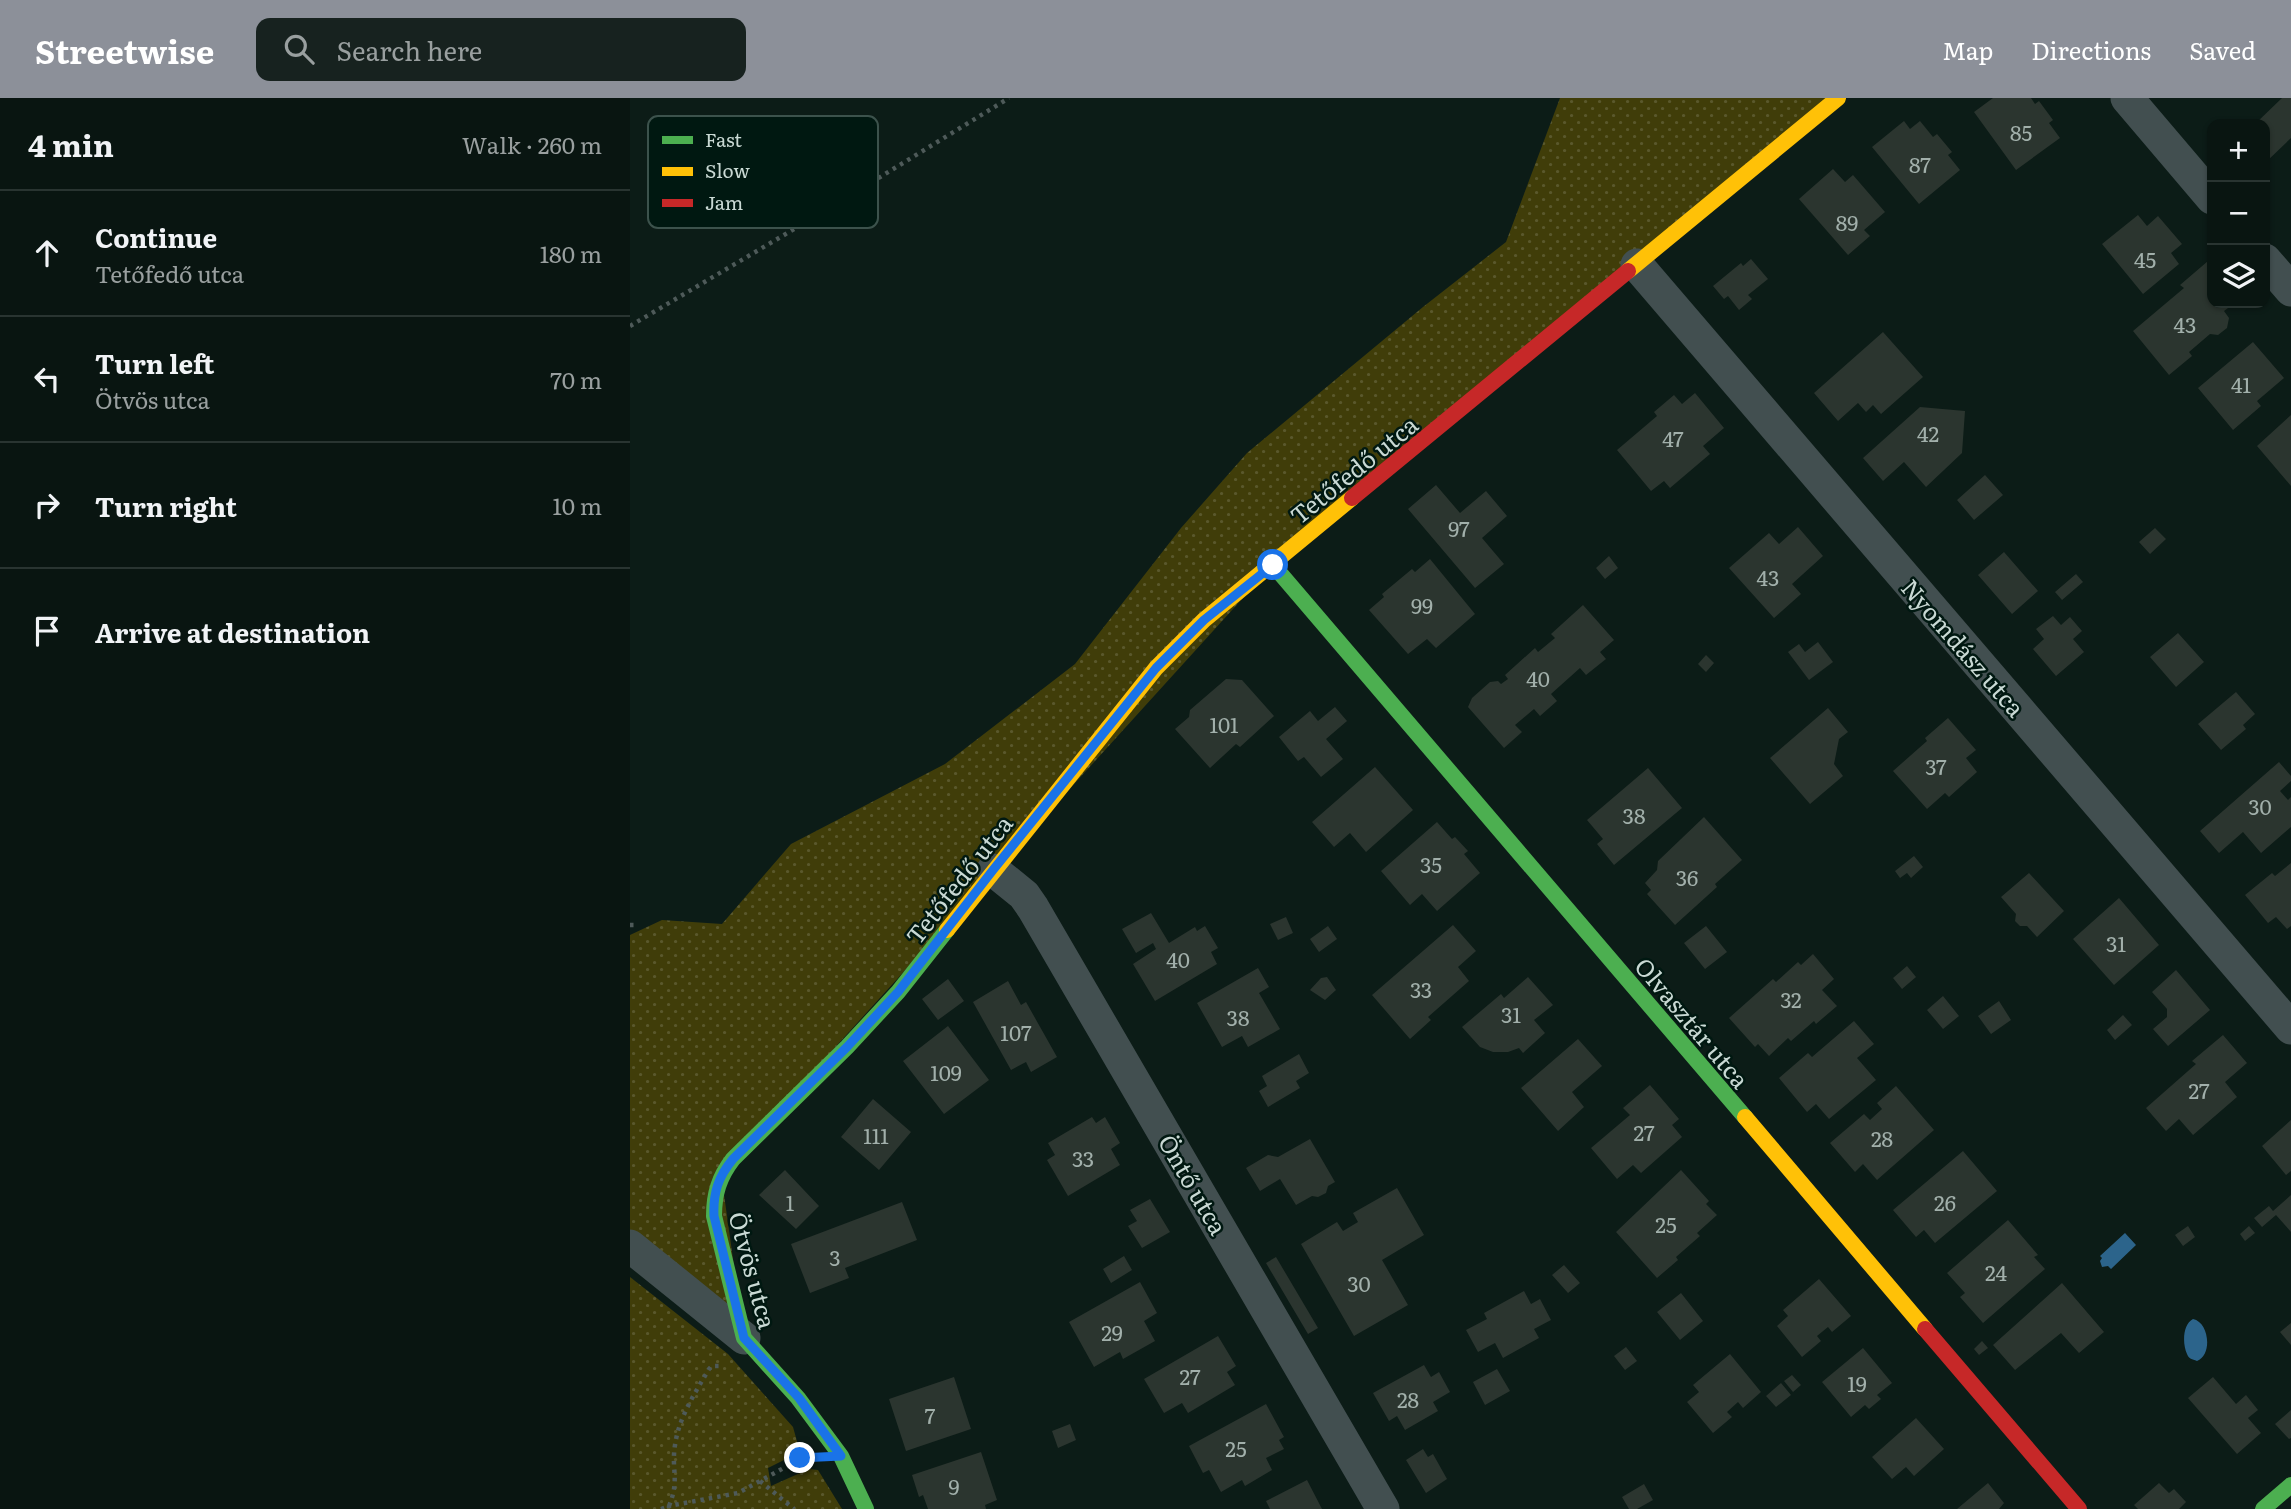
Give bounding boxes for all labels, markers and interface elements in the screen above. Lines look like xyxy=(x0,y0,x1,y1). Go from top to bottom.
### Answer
search box xyxy=(256,18,746,81)
text: Streetwise xyxy=(35,25,214,74)
icon: search xyxy=(280,30,318,68)
text: Search here xyxy=(336,30,482,69)
text: Map xyxy=(1942,32,1993,67)
text: Directions xyxy=(2031,32,2151,67)
text: Saved xyxy=(2189,32,2256,67)
legend xyxy=(648,116,878,228)
house number: 85 xyxy=(2010,116,2032,147)
map controls xyxy=(2207,119,2270,308)
button: + xyxy=(2207,119,2270,182)
text: 4 min xyxy=(28,122,114,166)
text: Fast xyxy=(705,125,742,153)
text: Walk · 260 m xyxy=(462,127,602,161)
house number: 87 xyxy=(1909,148,1931,179)
text: Slow xyxy=(705,156,750,184)
button: − xyxy=(2207,182,2270,245)
text: Jam xyxy=(705,188,743,216)
house number: 89 xyxy=(1836,206,1858,237)
text: Continue xyxy=(95,217,217,256)
icon: ahead xyxy=(28,234,66,272)
text: 180 m xyxy=(540,236,602,270)
house number: 45 xyxy=(2134,243,2156,274)
button: layers xyxy=(2207,245,2270,308)
text: Tetőfedő utca xyxy=(95,256,244,290)
house number: 43 xyxy=(2174,308,2196,339)
text: Turn left xyxy=(95,343,214,382)
icon: left xyxy=(28,360,66,398)
text: 70 m xyxy=(550,362,602,396)
house number: 41 xyxy=(2231,368,2252,399)
text: Ötvös utca xyxy=(95,382,210,416)
street label: Tetőfedő utca xyxy=(1282,406,1425,532)
house number: 42 xyxy=(1917,417,1939,448)
house number: 47 xyxy=(1662,422,1684,453)
icon: right xyxy=(28,486,66,524)
text: Turn right xyxy=(95,486,237,525)
text: 10 m xyxy=(552,488,602,522)
house number: 97 xyxy=(1448,512,1470,543)
route start xyxy=(1257,549,1288,580)
house number: 43 xyxy=(1757,561,1779,592)
street label: Nyomdász utca xyxy=(1894,570,2034,724)
house number: 99 xyxy=(1411,589,1433,620)
icon: arrive xyxy=(28,612,66,650)
text: Arrive at destination xyxy=(95,612,370,651)
house number: 40 xyxy=(1526,662,1550,693)
house number: 101 xyxy=(1209,708,1239,739)
house number: 37 xyxy=(1925,750,1947,781)
house number: 30 xyxy=(2248,790,2272,821)
house number: 38 xyxy=(1623,799,1645,830)
street label: Tetőfedő utca xyxy=(896,807,1020,951)
house number: 35 xyxy=(1420,848,1442,879)
house number: 36 xyxy=(1676,861,1698,892)
house number: 31 xyxy=(2106,927,2126,958)
house number: 40 xyxy=(1166,943,1190,974)
street label: Olvasztár utca xyxy=(1628,949,1758,1095)
house number: 33 xyxy=(1410,973,1432,1004)
house number: 32 xyxy=(1780,983,1802,1014)
house number: 31 xyxy=(1501,998,1521,1029)
house number: 38 xyxy=(1227,1001,1249,1032)
house number: 107 xyxy=(1000,1016,1032,1047)
house number: 109 xyxy=(930,1056,962,1087)
house number: 27 xyxy=(2188,1074,2210,1105)
house number: 27 xyxy=(1633,1116,1655,1147)
house number: 111 xyxy=(863,1119,889,1150)
house number: 28 xyxy=(1871,1122,1893,1153)
street label: Öntő utca xyxy=(1151,1127,1237,1241)
house number: 33 xyxy=(1072,1142,1094,1173)
house number: 1 xyxy=(786,1186,795,1217)
house number: 26 xyxy=(1934,1186,1956,1217)
street label: Ötvös utca xyxy=(722,1208,786,1332)
house number: 25 xyxy=(1655,1208,1677,1239)
house number: 3 xyxy=(829,1241,841,1272)
house number: 24 xyxy=(1985,1256,2008,1287)
house number: 30 xyxy=(1347,1267,1371,1298)
house number: 29 xyxy=(1101,1316,1123,1347)
house number: 27 xyxy=(1179,1360,1201,1391)
house number: 19 xyxy=(1847,1367,1867,1398)
house number: 28 xyxy=(1397,1383,1419,1414)
house number: 7 xyxy=(925,1399,936,1430)
house number: 25 xyxy=(1225,1432,1247,1463)
route end xyxy=(784,1442,815,1473)
house number: 9 xyxy=(949,1470,960,1501)

